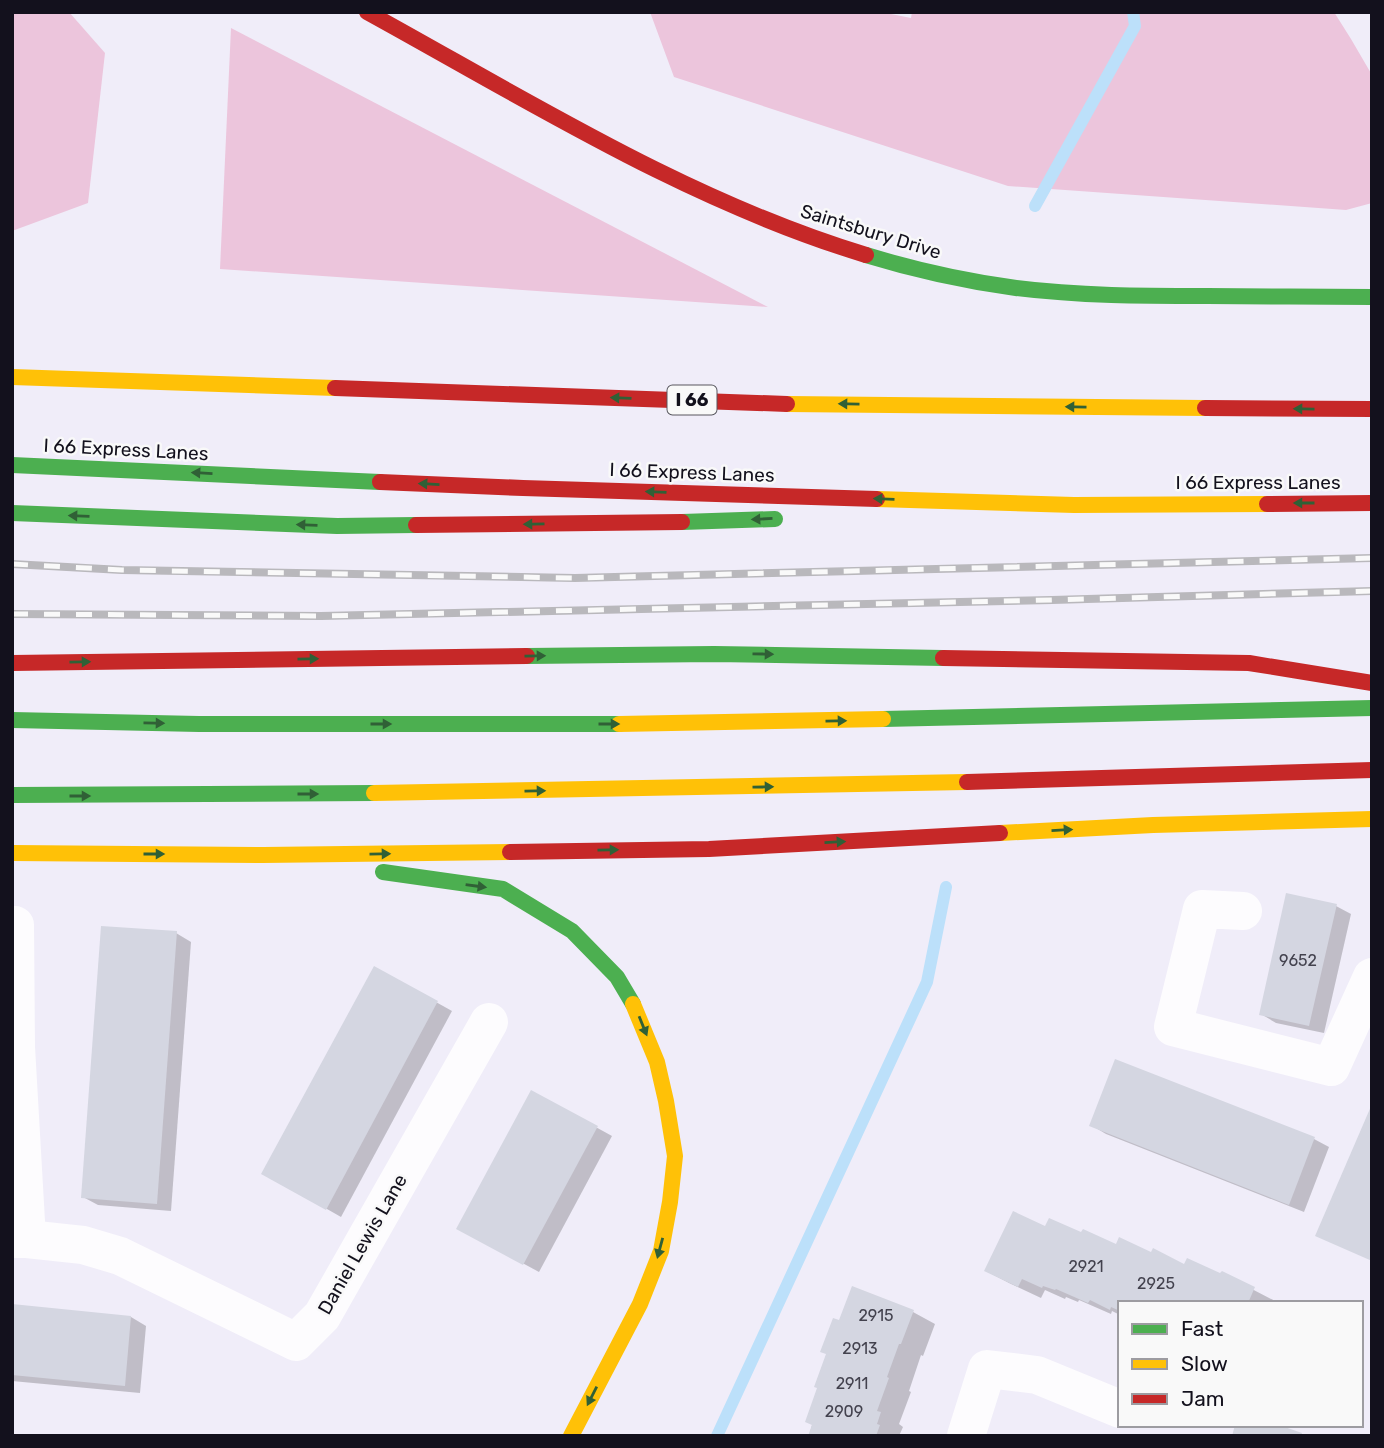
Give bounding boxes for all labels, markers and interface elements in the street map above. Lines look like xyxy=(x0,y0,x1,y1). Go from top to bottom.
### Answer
street label: Saintsbury Drive xyxy=(798,199,944,264)
road number: I 66 xyxy=(668,386,716,414)
one-way arrow xyxy=(610,392,632,403)
one-way arrow xyxy=(837,398,859,410)
one-way arrow xyxy=(1065,401,1087,412)
one-way arrow xyxy=(1292,403,1314,415)
street label: I 66 Express Lanes xyxy=(43,434,209,465)
street label: I 66 Express Lanes xyxy=(609,458,775,487)
one-way arrow xyxy=(191,468,213,479)
street label: I 66 Express Lanes xyxy=(1175,471,1341,494)
one-way arrow xyxy=(418,478,440,489)
one-way arrow xyxy=(645,486,667,498)
one-way arrow xyxy=(873,493,895,505)
one-way arrow xyxy=(1292,497,1314,509)
one-way arrow xyxy=(68,510,90,521)
one-way arrow xyxy=(750,514,772,525)
one-way arrow xyxy=(523,518,545,530)
one-way arrow xyxy=(295,519,317,530)
one-way arrow xyxy=(752,649,774,660)
one-way arrow xyxy=(525,650,547,662)
one-way arrow xyxy=(297,653,319,665)
one-way arrow xyxy=(70,656,92,668)
one-way arrow xyxy=(826,715,848,727)
one-way arrow xyxy=(143,717,165,729)
one-way arrow xyxy=(371,718,393,730)
one-way arrow xyxy=(598,718,620,730)
one-way arrow xyxy=(752,781,774,793)
one-way arrow xyxy=(525,785,547,797)
one-way arrow xyxy=(297,788,319,800)
one-way arrow xyxy=(70,790,92,802)
one-way arrow xyxy=(1052,825,1074,836)
one-way arrow xyxy=(824,837,846,848)
one-way arrow xyxy=(597,845,619,856)
one-way arrow xyxy=(143,848,165,860)
one-way arrow xyxy=(370,848,392,859)
one-way arrow xyxy=(465,880,487,891)
house number: 9652 xyxy=(1279,951,1317,970)
one-way arrow xyxy=(637,1016,648,1037)
street label: Daniel Lewis Lane xyxy=(313,1170,412,1318)
one-way arrow xyxy=(655,1238,665,1259)
house number: 2921 xyxy=(1068,1257,1104,1276)
house number: 2925 xyxy=(1137,1274,1175,1293)
legend xyxy=(1118,1301,1363,1427)
house number: 2915 xyxy=(858,1306,894,1325)
text: Fast xyxy=(1181,1316,1223,1341)
house number: 2913 xyxy=(842,1339,878,1358)
text: Slow xyxy=(1181,1351,1228,1376)
house number: 2911 xyxy=(836,1374,868,1393)
one-way arrow xyxy=(586,1386,597,1406)
text: Jam xyxy=(1181,1386,1225,1411)
house number: 2909 xyxy=(825,1402,863,1421)

